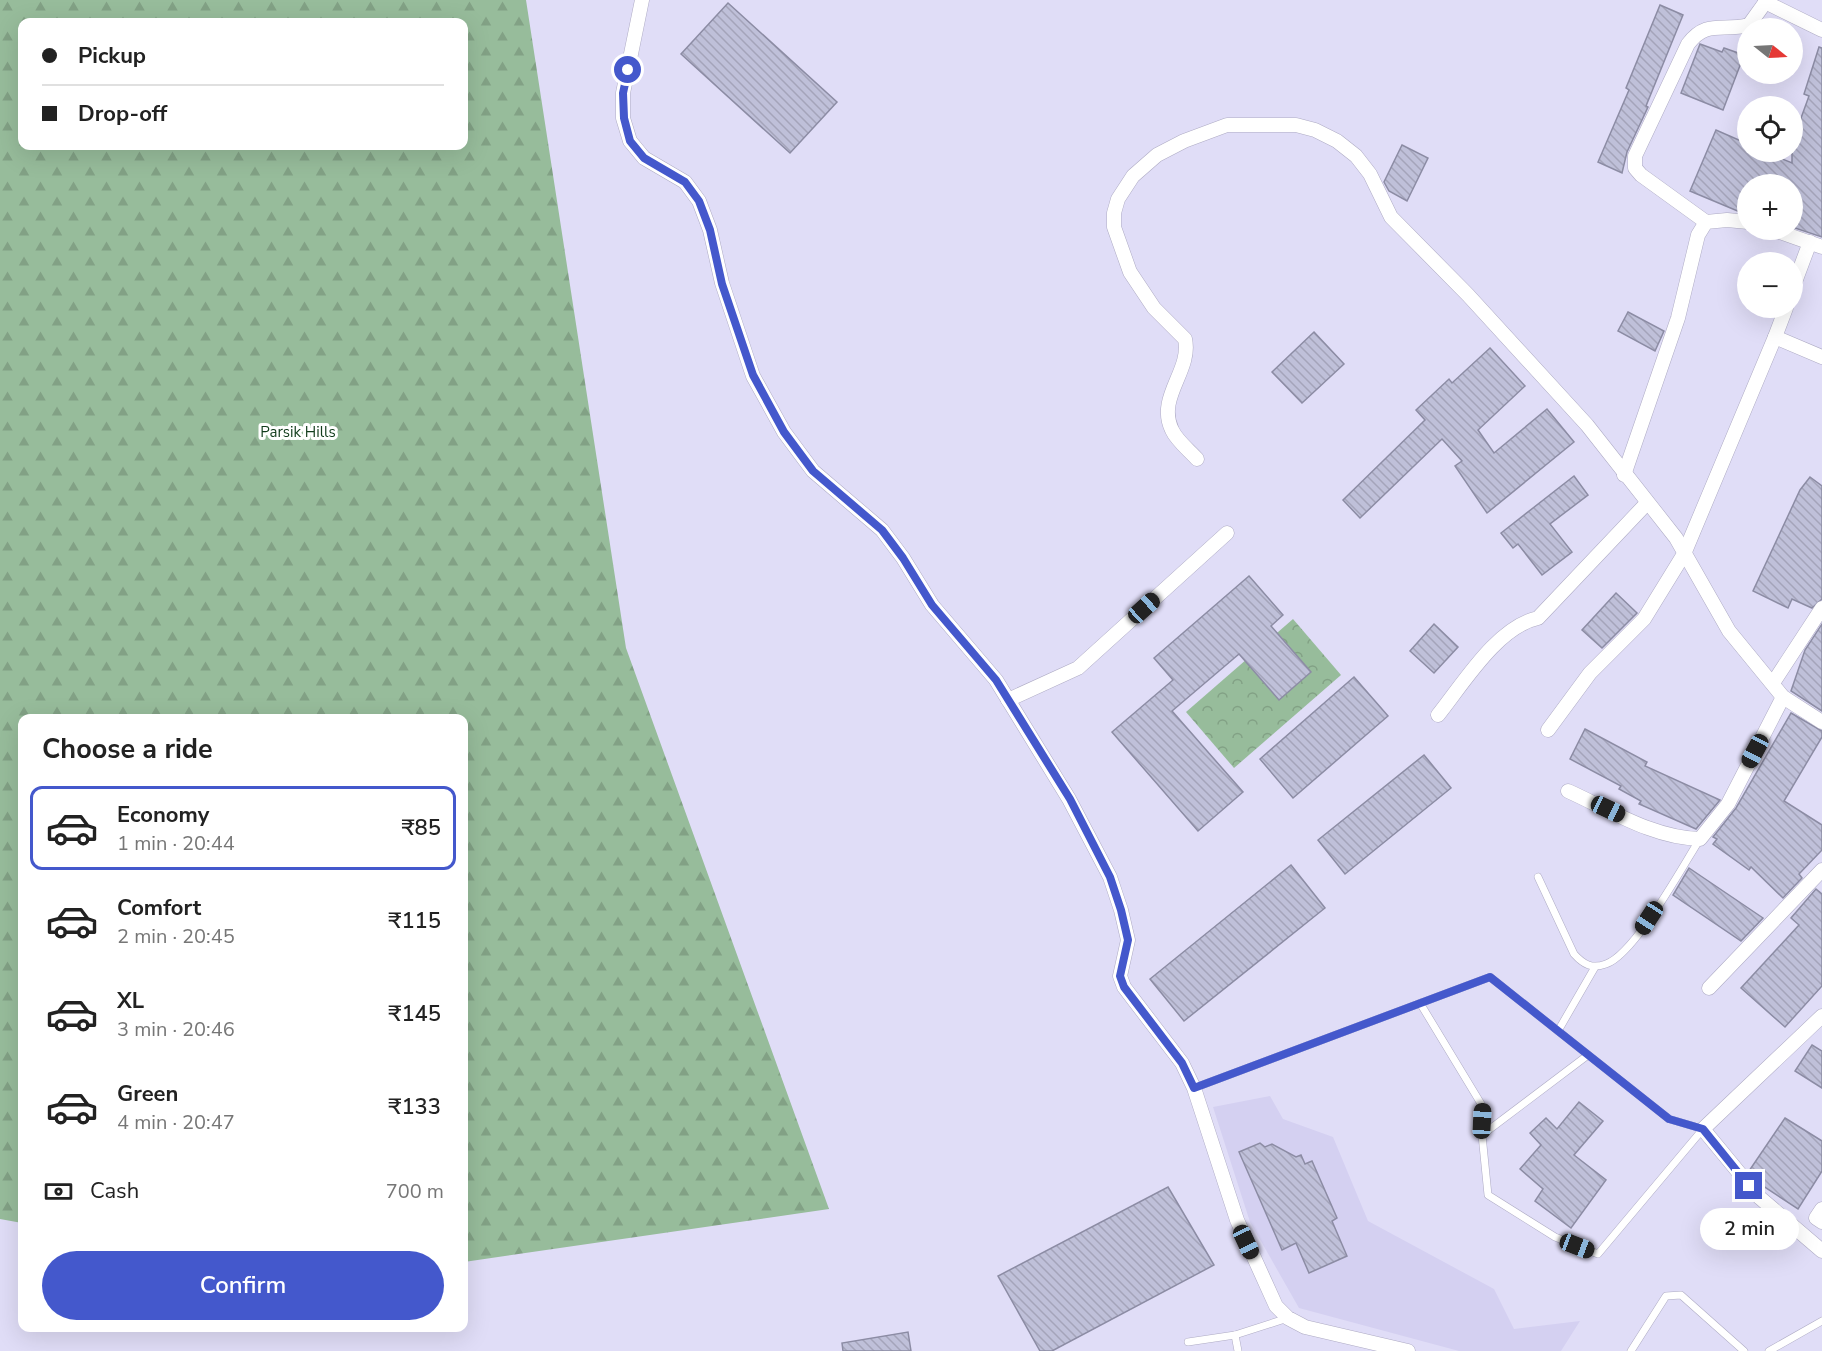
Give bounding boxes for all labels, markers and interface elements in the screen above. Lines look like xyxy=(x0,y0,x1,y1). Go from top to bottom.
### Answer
north arrow xyxy=(1737,18,1803,84)
map controls xyxy=(1737,18,1803,318)
text: Pickup xyxy=(78,41,146,71)
route start xyxy=(614,56,641,83)
button: locate xyxy=(1737,96,1803,162)
text: Drop-off xyxy=(78,99,167,129)
button: + xyxy=(1737,174,1803,240)
button: − xyxy=(1737,252,1803,318)
park label: Parsik Hills xyxy=(260,422,336,442)
car xyxy=(1125,589,1163,627)
text: Choose a ride xyxy=(42,731,213,768)
car xyxy=(1739,731,1771,771)
car xyxy=(1588,793,1628,825)
text: Economy xyxy=(117,800,209,830)
icon: car xyxy=(45,801,99,855)
text: ₹85 xyxy=(401,813,441,843)
text: 1 min · 20:44 xyxy=(117,830,235,857)
text: Comfort xyxy=(117,893,201,923)
icon: car xyxy=(45,894,99,948)
car xyxy=(1632,898,1666,938)
text: ₹115 xyxy=(388,906,441,936)
text: 2 min · 20:45 xyxy=(117,923,235,950)
text: XL xyxy=(117,986,144,1016)
icon: car xyxy=(45,987,99,1041)
text: ₹145 xyxy=(388,999,441,1029)
text: 3 min · 20:46 xyxy=(117,1016,235,1043)
text: Green xyxy=(117,1079,178,1109)
icon: car xyxy=(45,1080,99,1134)
text: ₹133 xyxy=(388,1092,441,1122)
car xyxy=(1472,1103,1492,1139)
text: 4 min · 20:47 xyxy=(117,1109,235,1136)
route end xyxy=(1735,1172,1762,1199)
icon: cash xyxy=(42,1175,75,1208)
text: Cash xyxy=(90,1176,139,1206)
text: 700 m xyxy=(386,1178,444,1205)
callout: 2 min xyxy=(1700,1207,1798,1249)
text: 2 min xyxy=(1724,1215,1775,1242)
car xyxy=(1230,1222,1262,1262)
car xyxy=(1557,1231,1597,1261)
button: Confirm xyxy=(42,1251,444,1320)

